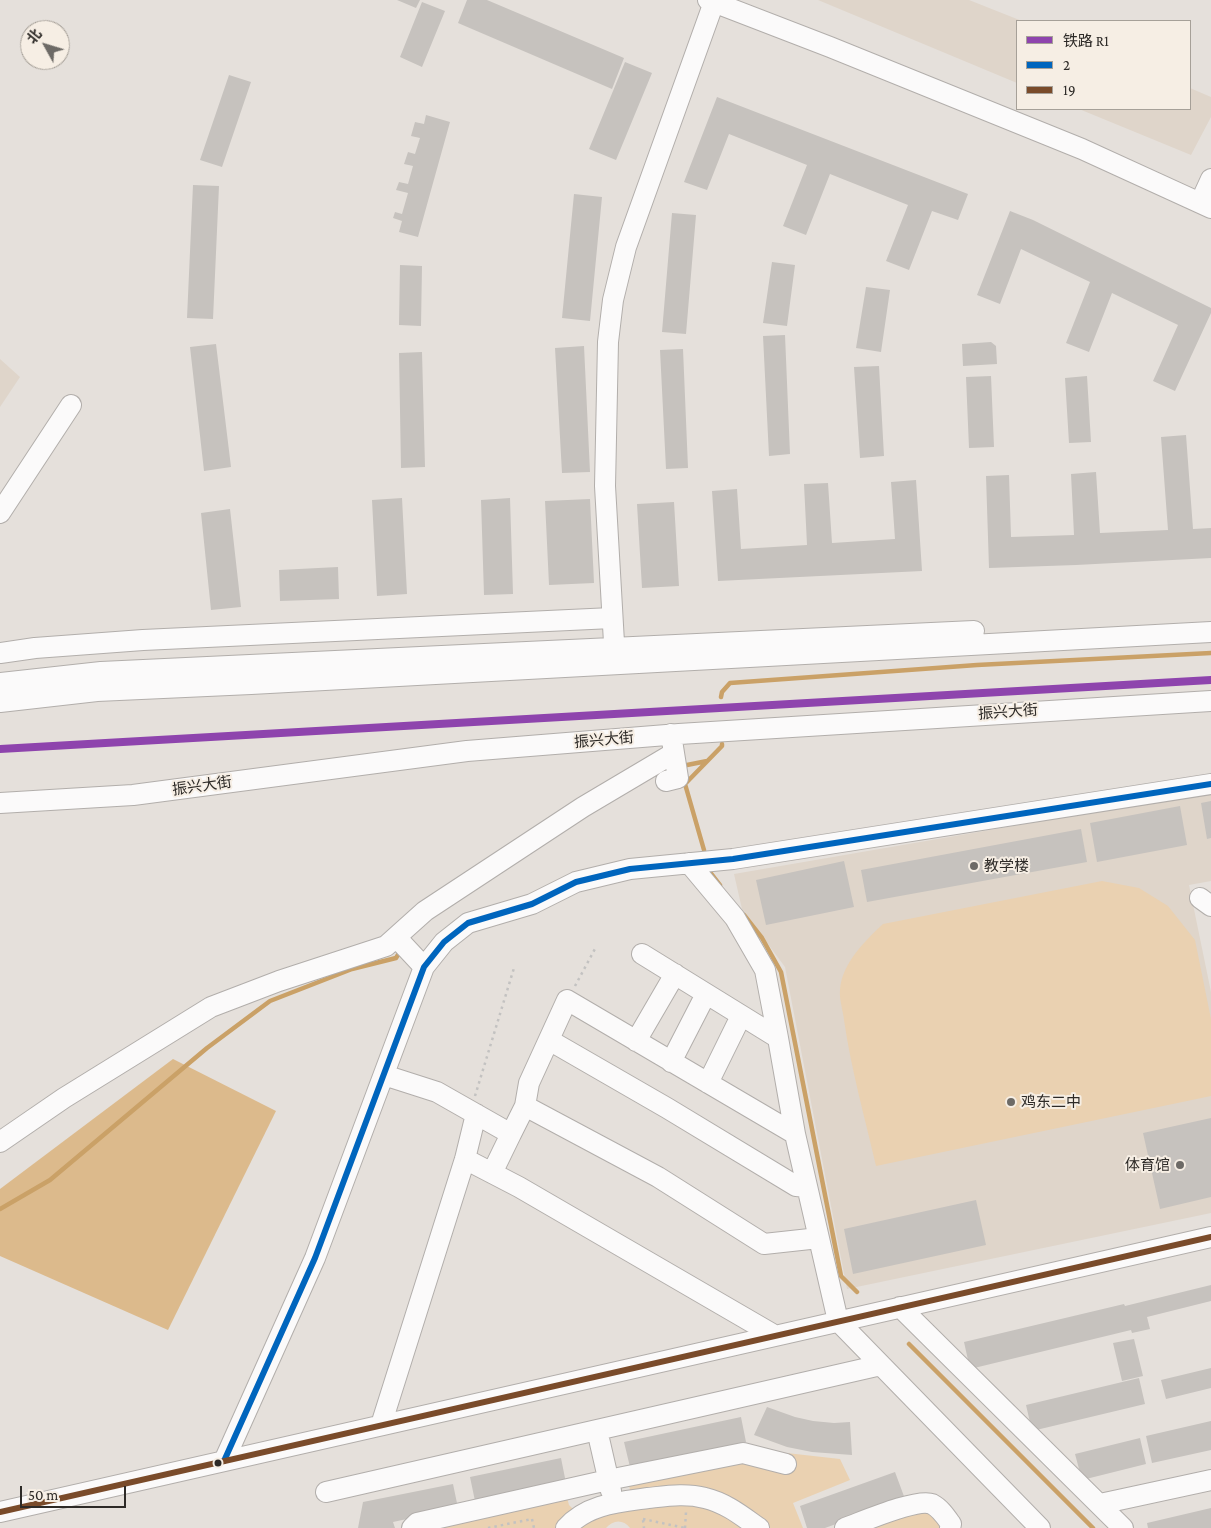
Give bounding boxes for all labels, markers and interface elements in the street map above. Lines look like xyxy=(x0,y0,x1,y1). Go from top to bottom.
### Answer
north arrow xyxy=(20,20,70,70)
legend xyxy=(1016,20,1191,110)
text: 北 xyxy=(23,26,45,47)
text: 铁路 R1 xyxy=(1063,33,1109,49)
text: 2 xyxy=(1063,57,1070,73)
text: 19 xyxy=(1063,82,1076,98)
street label: 振兴大街 xyxy=(977,701,1039,723)
street label: 振兴大街 xyxy=(573,728,635,752)
street label: 振兴大街 xyxy=(171,773,233,799)
place label: 教学楼 xyxy=(984,857,1029,875)
marker: 教学楼 xyxy=(968,860,980,872)
place label: 鸡东二中 xyxy=(1021,1093,1081,1111)
marker: 鸡东二中 xyxy=(1005,1096,1017,1108)
place label: 体育馆 xyxy=(1125,1156,1170,1174)
marker: 体育馆 xyxy=(1174,1159,1186,1171)
unlabelled marker xyxy=(213,1458,223,1468)
scale bar xyxy=(22,1476,129,1508)
text: 50 m xyxy=(28,1487,58,1503)

